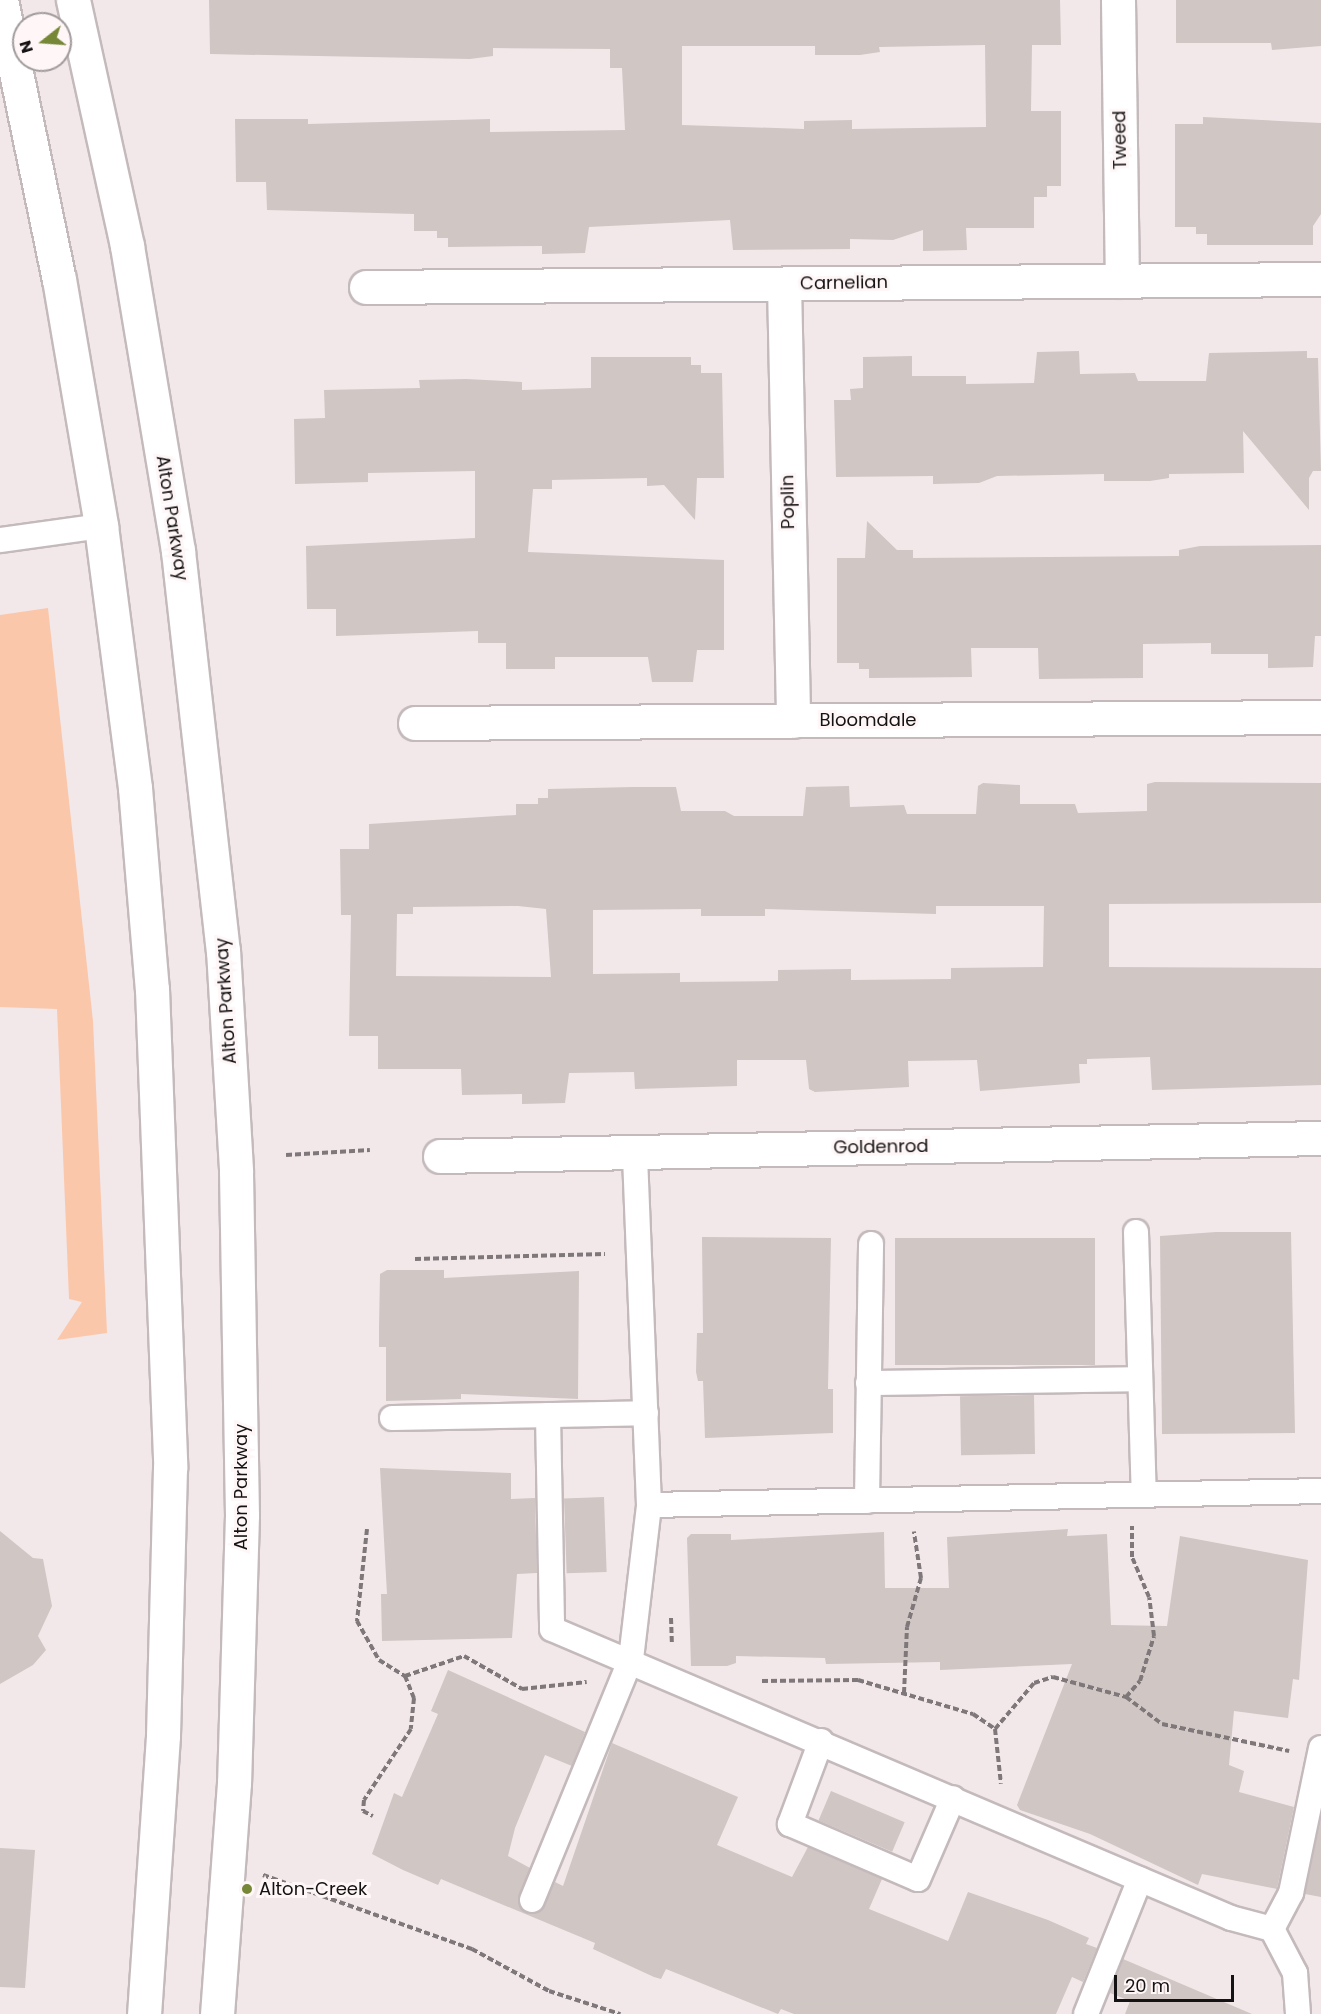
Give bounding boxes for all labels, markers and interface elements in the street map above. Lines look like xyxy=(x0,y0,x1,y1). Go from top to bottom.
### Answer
north arrow xyxy=(12,12,72,72)
text: N xyxy=(13,38,39,56)
street label: Tweed xyxy=(1109,110,1131,170)
street label: Carnelian xyxy=(800,271,888,295)
street label: Alton Parkway xyxy=(151,454,193,582)
street label: Poplin xyxy=(777,475,799,529)
street label: Bloomdale xyxy=(820,709,916,731)
street label: Alton Parkway xyxy=(211,937,241,1065)
street label: Goldenrod xyxy=(833,1135,929,1159)
street label: Alton Parkway xyxy=(230,1424,252,1550)
place label: Alton-Creek xyxy=(259,1878,367,1900)
marker: Alton-Creek xyxy=(240,1882,254,1896)
scale bar xyxy=(1117,1963,1237,2001)
text: 20 m xyxy=(1125,1973,1170,1998)

